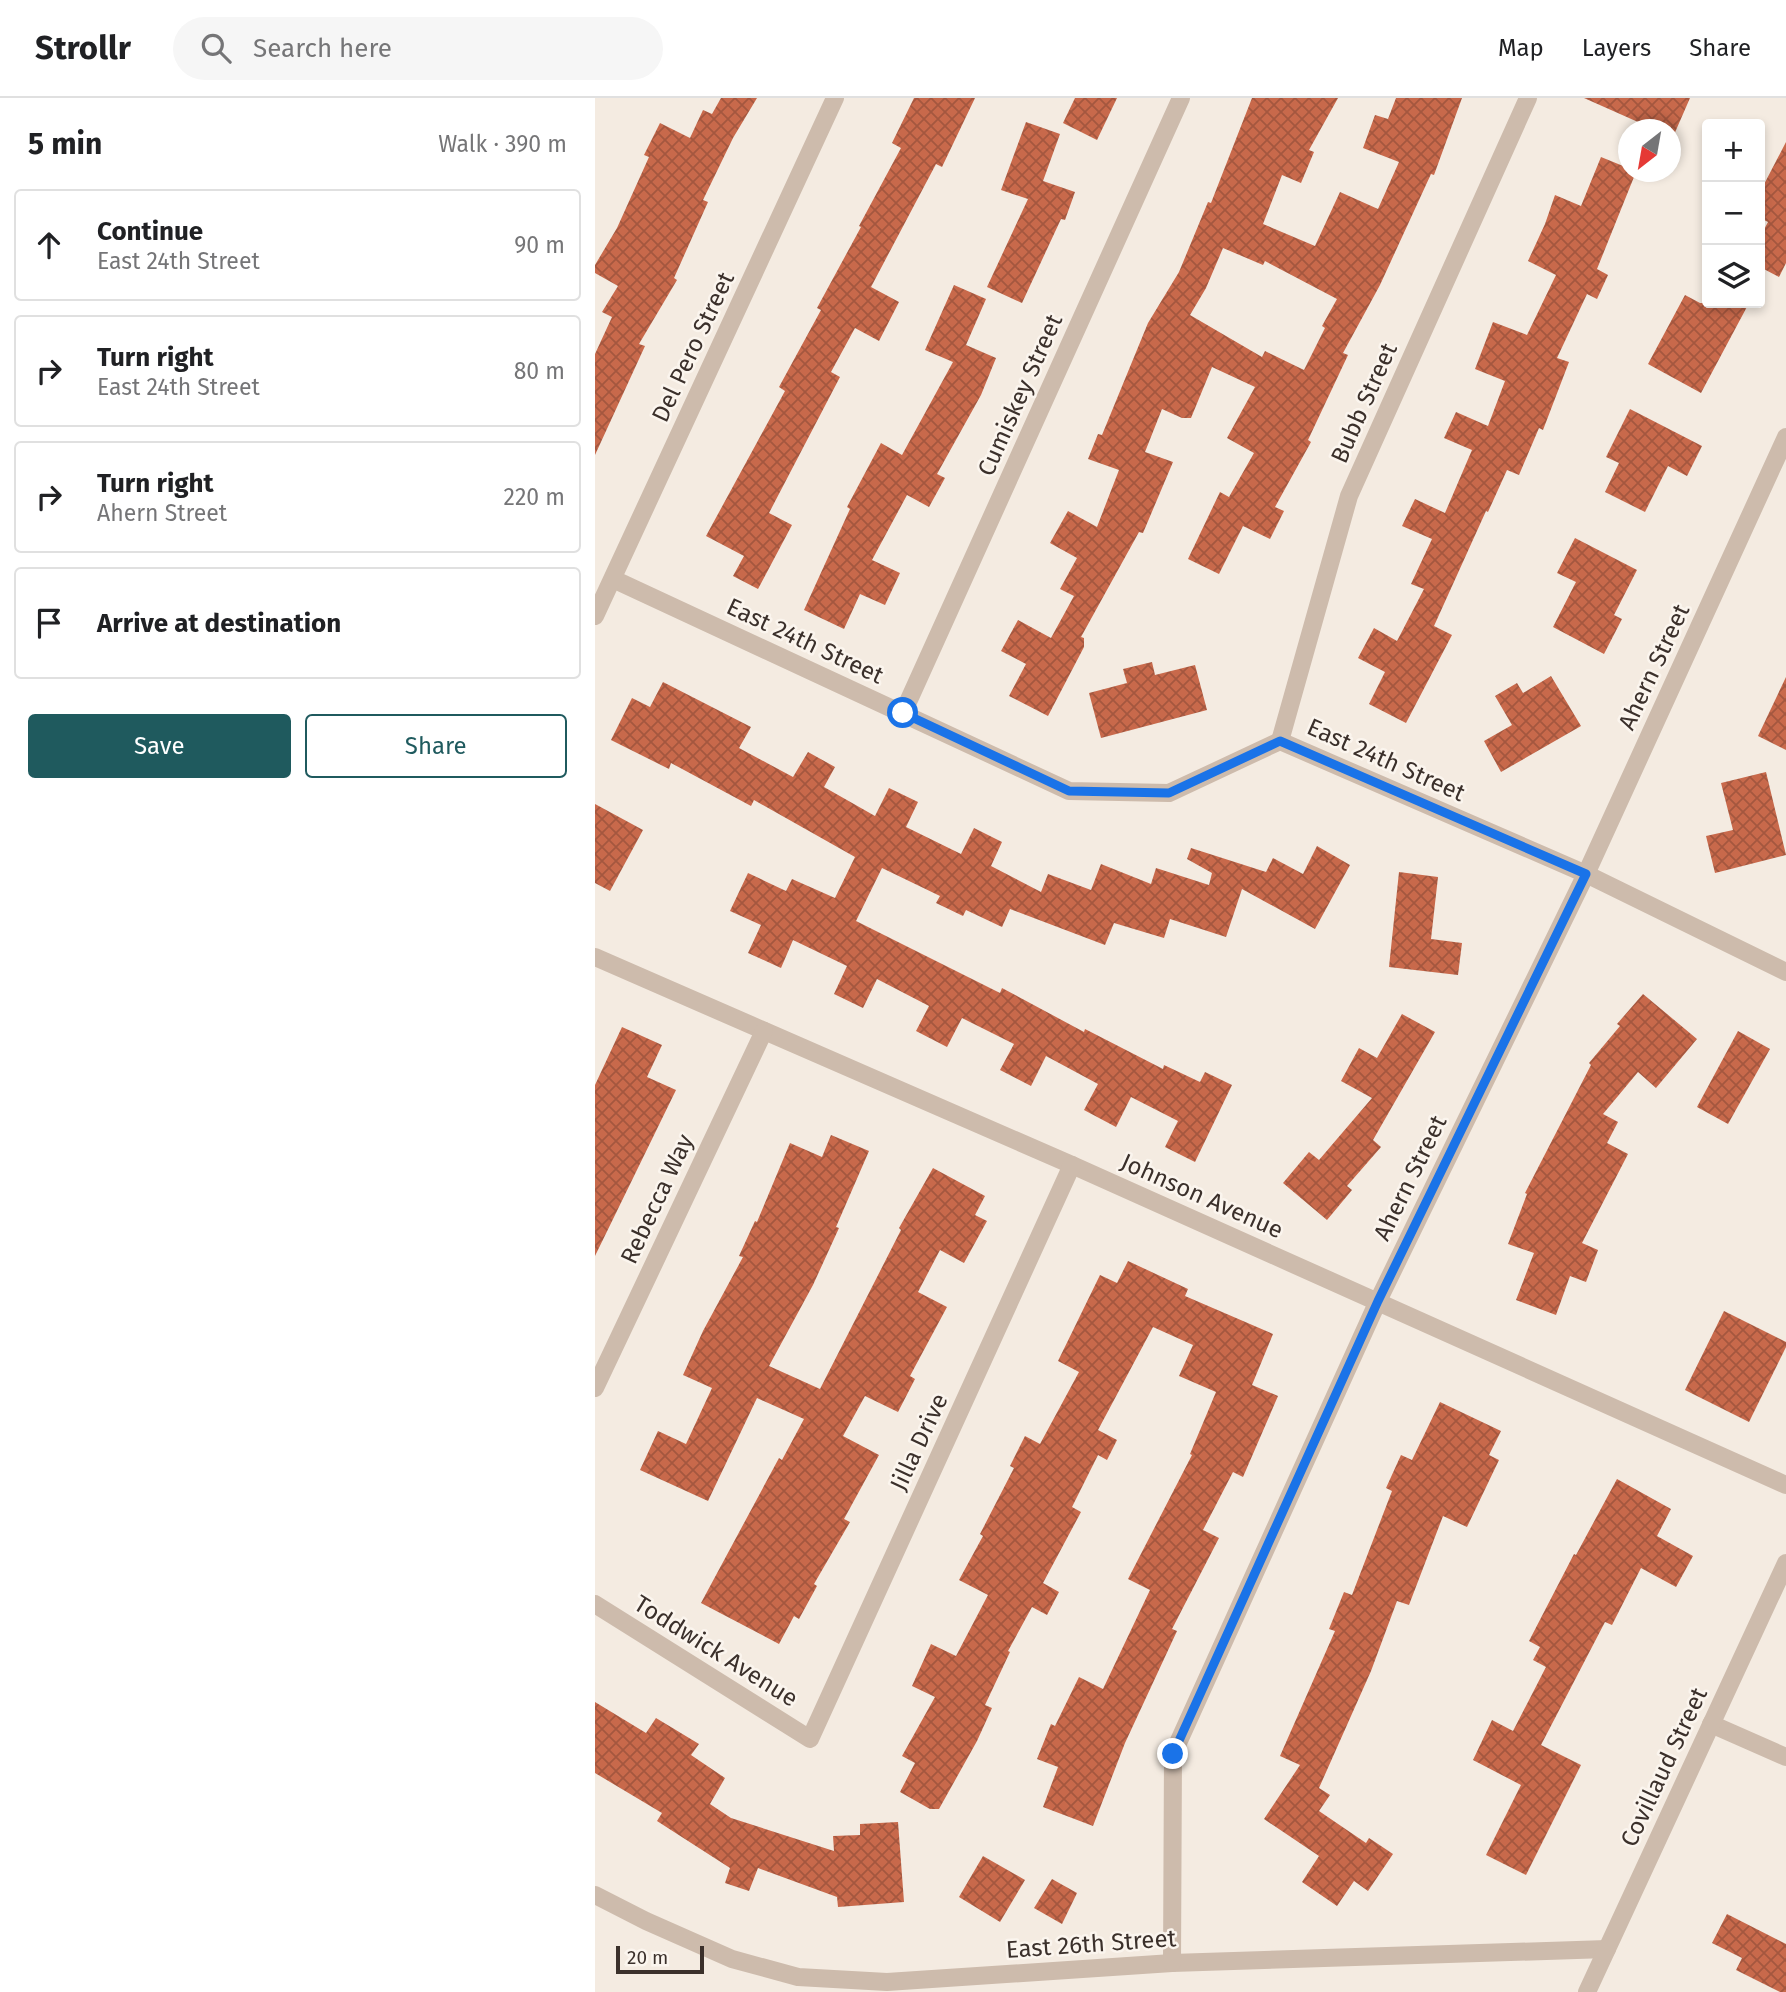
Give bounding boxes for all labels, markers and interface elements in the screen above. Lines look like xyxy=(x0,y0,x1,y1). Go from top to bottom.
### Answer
search box xyxy=(173,17,663,80)
text: Strollr xyxy=(35,28,131,68)
icon: search xyxy=(197,29,235,67)
text: Search here xyxy=(253,33,392,64)
text: Map xyxy=(1498,34,1544,62)
text: Layers xyxy=(1582,34,1651,62)
text: Share xyxy=(1689,34,1751,62)
north arrow xyxy=(1618,119,1681,182)
map controls xyxy=(1702,119,1765,308)
button: + xyxy=(1702,119,1765,182)
text: 5 min xyxy=(28,126,102,162)
text: Walk · 390 m xyxy=(438,130,567,158)
button: − xyxy=(1702,182,1765,245)
text: Continue xyxy=(97,216,203,247)
icon: ahead xyxy=(30,226,68,264)
text: 90 m xyxy=(514,231,565,259)
button: layers xyxy=(1702,245,1765,308)
text: East 24th Street xyxy=(97,247,260,275)
street label: Del Pero Street xyxy=(646,267,740,426)
street label: Cumiskey Street xyxy=(972,310,1068,480)
street label: Bubb Street xyxy=(1325,338,1403,467)
text: Turn right xyxy=(97,342,214,373)
icon: right xyxy=(30,352,68,390)
text: 80 m xyxy=(514,357,565,385)
text: East 24th Street xyxy=(97,373,260,401)
text: Turn right xyxy=(97,468,214,499)
icon: right xyxy=(30,478,68,516)
text: 220 m xyxy=(504,483,565,511)
text: Ahern Street xyxy=(97,499,227,527)
street label: East 24th Street xyxy=(722,592,888,690)
street label: Ahern Street xyxy=(1613,599,1696,734)
icon: arrive xyxy=(30,604,68,642)
text: Arrive at destination xyxy=(97,608,341,639)
route start xyxy=(887,697,918,728)
street label: East 24th Street xyxy=(1303,713,1470,807)
button: Save xyxy=(28,714,291,778)
button: Share xyxy=(305,714,567,778)
street label: Ahern Street xyxy=(1368,1111,1452,1245)
street label: Rebecca Way xyxy=(615,1130,699,1268)
street label: Johnson Avenue xyxy=(1116,1148,1288,1244)
street label: Jilla Drive xyxy=(884,1389,954,1495)
street label: Toddwick Avenue xyxy=(629,1589,803,1713)
street label: Covillaud Street xyxy=(1615,1683,1713,1851)
route end xyxy=(1157,1738,1188,1769)
street label: East 26th Street xyxy=(1005,1924,1177,1964)
scale bar xyxy=(616,1943,703,1975)
text: 20 m xyxy=(627,1946,668,1969)

